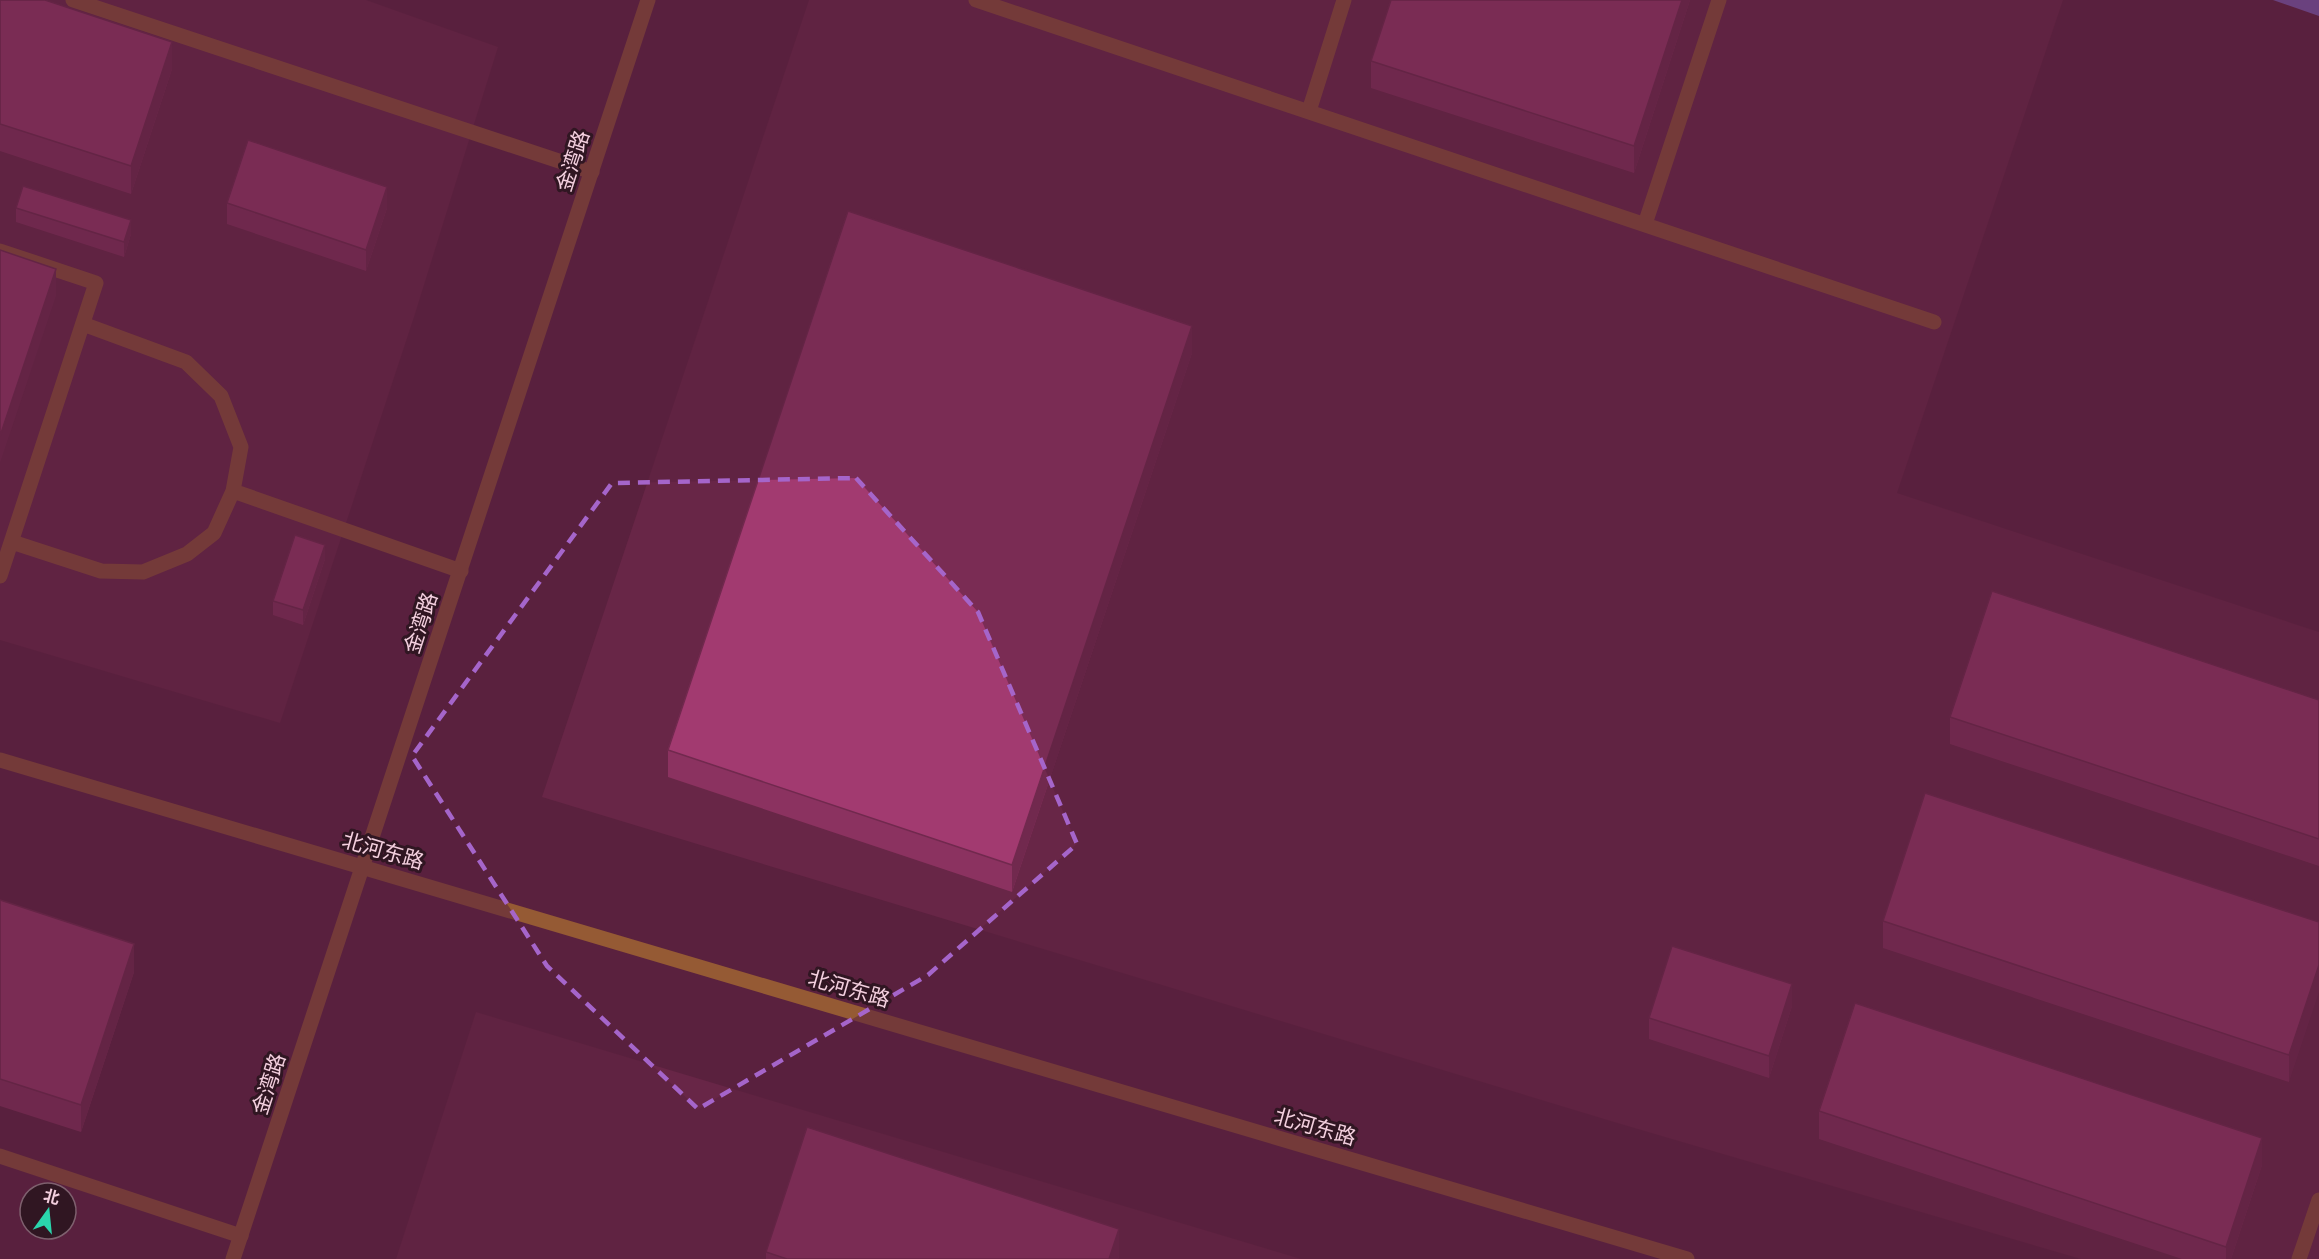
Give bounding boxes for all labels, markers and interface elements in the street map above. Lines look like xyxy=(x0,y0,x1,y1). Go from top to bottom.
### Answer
street label: 金湾路 xyxy=(550,127,593,194)
street label: 金湾路 xyxy=(398,589,441,656)
street label: 北河东路 xyxy=(340,826,427,873)
street label: 北河东路 xyxy=(806,964,893,1011)
street label: 金湾路 xyxy=(246,1050,289,1117)
street label: 北河东路 xyxy=(1272,1102,1359,1149)
north arrow xyxy=(18,1181,78,1241)
text: 北 xyxy=(42,1185,62,1207)

